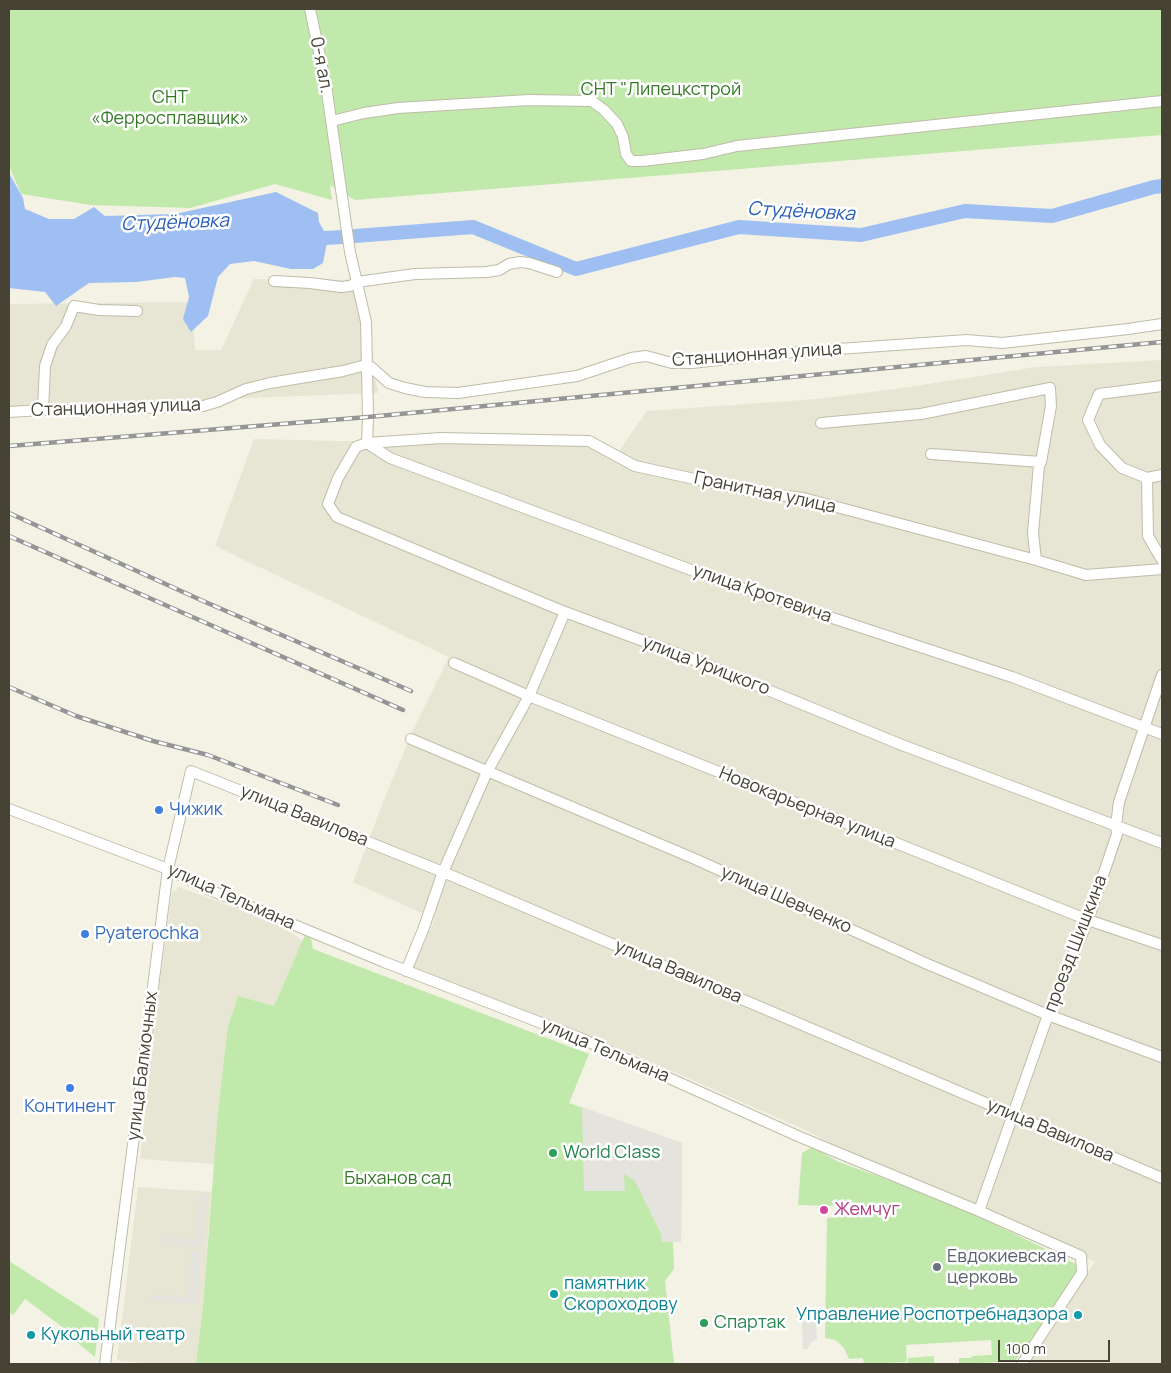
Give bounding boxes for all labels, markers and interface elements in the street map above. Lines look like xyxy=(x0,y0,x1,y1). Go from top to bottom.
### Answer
street label: 0-я ал. xyxy=(305,35,337,95)
park label: СНТ "Липецкстрой xyxy=(581,79,741,101)
park label: СНТ «Ферросплавщик» xyxy=(91,87,249,130)
water label: Студёновка xyxy=(747,198,855,226)
water label: Студёновка xyxy=(121,210,229,236)
street label: Станционная улица xyxy=(671,338,843,372)
street label: Станционная улица xyxy=(31,394,201,422)
street label: Гранитная улица xyxy=(692,467,838,519)
street label: улица Кротевича xyxy=(690,560,834,628)
street label: улица Урицкого xyxy=(639,632,773,700)
street label: Новокарьерная улица xyxy=(715,763,899,853)
street label: улица Вавилова xyxy=(237,781,371,851)
place label: Чижик xyxy=(169,799,223,821)
marker: Чижик xyxy=(153,804,165,816)
street label: улица Тельмана xyxy=(164,859,298,935)
street label: улица Шевченко xyxy=(717,861,855,939)
street label: проезд Шишкина xyxy=(1040,872,1112,1016)
place label: Pyaterochka xyxy=(95,923,199,945)
marker: Pyaterochka xyxy=(79,928,91,940)
street label: улица Вавилова xyxy=(611,935,745,1009)
street label: улица Балмочных xyxy=(123,990,163,1142)
street label: улица Тельмана xyxy=(537,1014,673,1088)
marker: Континент xyxy=(64,1082,76,1094)
street label: улица Вавилова xyxy=(983,1094,1117,1168)
place label: Континент xyxy=(24,1096,116,1118)
place label: World Class xyxy=(563,1142,660,1164)
marker: World Class xyxy=(547,1147,559,1159)
park label: Быханов сад xyxy=(344,1168,452,1190)
place label: Жемчуг xyxy=(834,1199,900,1221)
marker: Жемчуг xyxy=(818,1204,830,1216)
place label: Евдокиевская церковь xyxy=(947,1246,1066,1288)
marker: Евдокиевская церковь xyxy=(931,1261,943,1273)
place label: памятник Скороходову xyxy=(564,1273,678,1316)
marker: памятник Скороходову xyxy=(548,1288,560,1300)
place label: Управление Роспотребнадзора xyxy=(796,1304,1068,1326)
marker: Управление Роспотребнадзора xyxy=(1072,1309,1084,1321)
place label: Спартак xyxy=(714,1312,785,1334)
marker: Спартак xyxy=(698,1317,710,1329)
place label: Кукольный театр xyxy=(41,1324,185,1346)
marker: Кукольный театр xyxy=(25,1329,37,1341)
scale bar xyxy=(1001,1330,1114,1362)
text: 100 m xyxy=(1006,1338,1046,1359)

